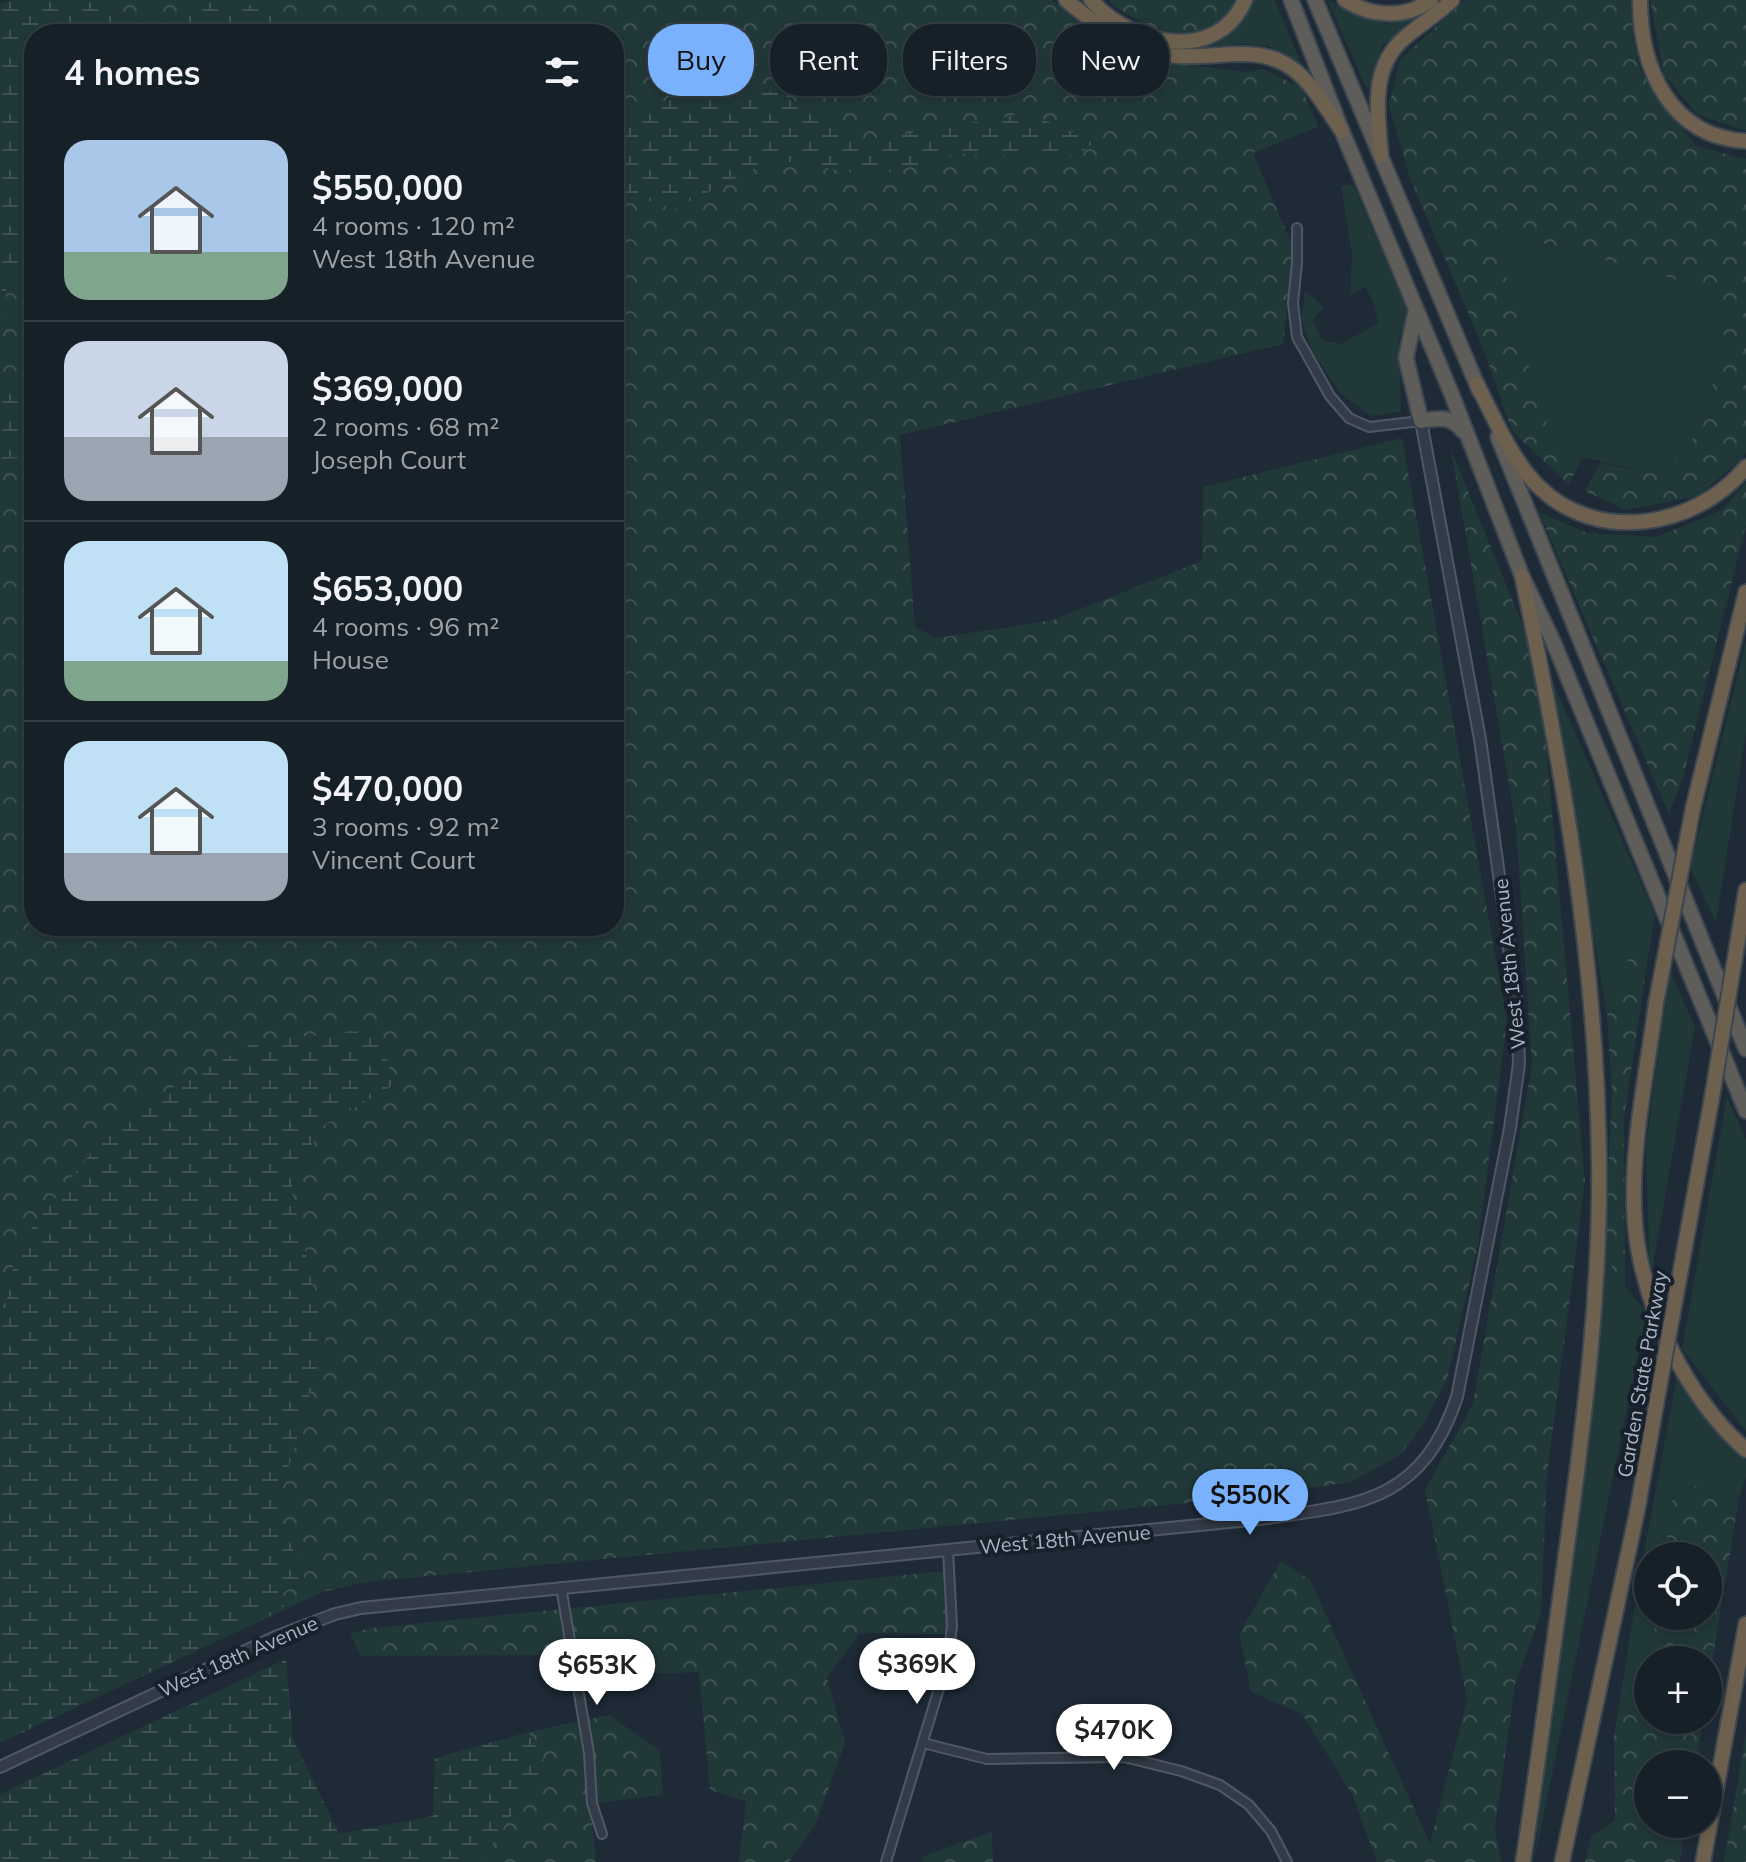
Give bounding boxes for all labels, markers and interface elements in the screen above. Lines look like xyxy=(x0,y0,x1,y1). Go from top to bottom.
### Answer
chip: Buy xyxy=(648,24,754,96)
chip: Rent xyxy=(770,24,887,96)
chip: Filters xyxy=(903,24,1036,96)
chip: New xyxy=(1052,24,1169,96)
icon: filters xyxy=(540,50,584,94)
text: 4 homes xyxy=(64,51,201,94)
text: $550,000 xyxy=(312,166,463,209)
icon: home xyxy=(128,172,224,268)
text: 4 rooms · 120 m² xyxy=(312,209,515,242)
text: West 18th Avenue xyxy=(312,242,535,275)
text: $369,000 xyxy=(312,367,463,410)
icon: home xyxy=(128,373,224,469)
text: 2 rooms · 68 m² xyxy=(312,410,499,443)
text: Joseph Court xyxy=(312,443,466,476)
text: $653,000 xyxy=(312,567,463,610)
icon: home xyxy=(128,573,224,669)
text: 4 rooms · 96 m² xyxy=(312,610,499,643)
text: House xyxy=(312,643,389,676)
text: $470,000 xyxy=(312,767,463,810)
icon: home xyxy=(128,773,224,869)
text: 3 rooms · 92 m² xyxy=(312,810,499,843)
text: Vincent Court xyxy=(312,843,475,876)
street label: West 18th Avenue xyxy=(1488,877,1530,1051)
street label: Garden State Parkway xyxy=(1612,1268,1673,1479)
pin: $550K xyxy=(1194,1469,1306,1537)
text: $550K xyxy=(1210,1478,1290,1511)
street label: West 18th Avenue xyxy=(978,1519,1152,1559)
map controls xyxy=(1634,1542,1722,1838)
button: locate xyxy=(1634,1542,1722,1630)
street label: West 18th Avenue xyxy=(155,1610,321,1702)
pin: $369K xyxy=(861,1638,973,1706)
pin: $653K xyxy=(541,1639,653,1707)
button: + xyxy=(1634,1646,1722,1734)
text: $369K xyxy=(877,1647,957,1680)
text: $653K xyxy=(557,1648,637,1681)
pin: $470K xyxy=(1058,1704,1170,1772)
text: $470K xyxy=(1074,1713,1154,1746)
button: − xyxy=(1634,1750,1722,1838)

